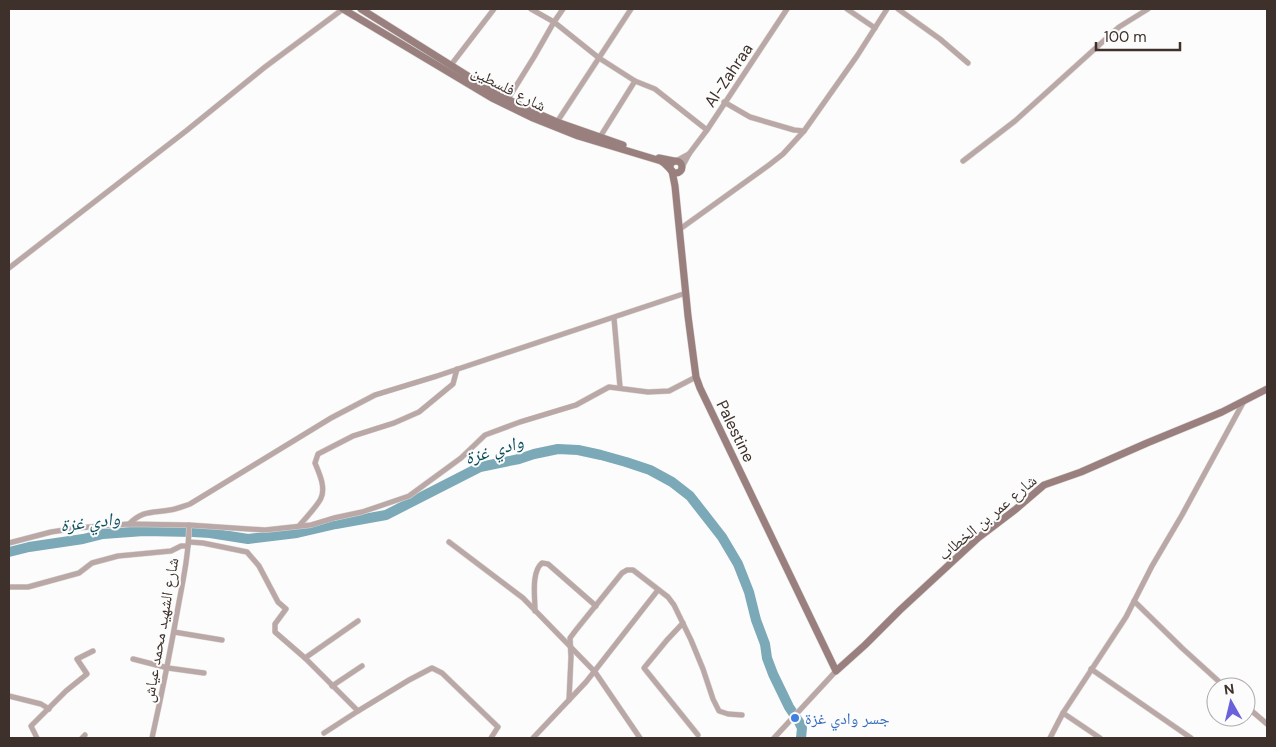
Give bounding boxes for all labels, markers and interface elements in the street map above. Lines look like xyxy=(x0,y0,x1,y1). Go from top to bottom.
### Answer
scale bar xyxy=(1096,20,1180,52)
text: 100 m xyxy=(1104,27,1147,47)
street label: Al-Zahraa xyxy=(699,39,757,111)
street label: شارع فلسطين xyxy=(468,61,550,116)
street label: Palestine xyxy=(712,397,760,466)
water label: وادي غزة xyxy=(462,430,528,473)
street label: شارع عمر بن الخطاب xyxy=(934,470,1041,565)
water label: وادي غزة xyxy=(59,506,122,540)
street label: شارع الشهيد محمد عياش xyxy=(137,556,184,704)
north arrow xyxy=(1206,677,1256,727)
text: N xyxy=(1223,680,1236,699)
place label: جسر وادي غزة xyxy=(805,708,890,731)
marker: جسر وادي غزة xyxy=(789,712,801,724)

